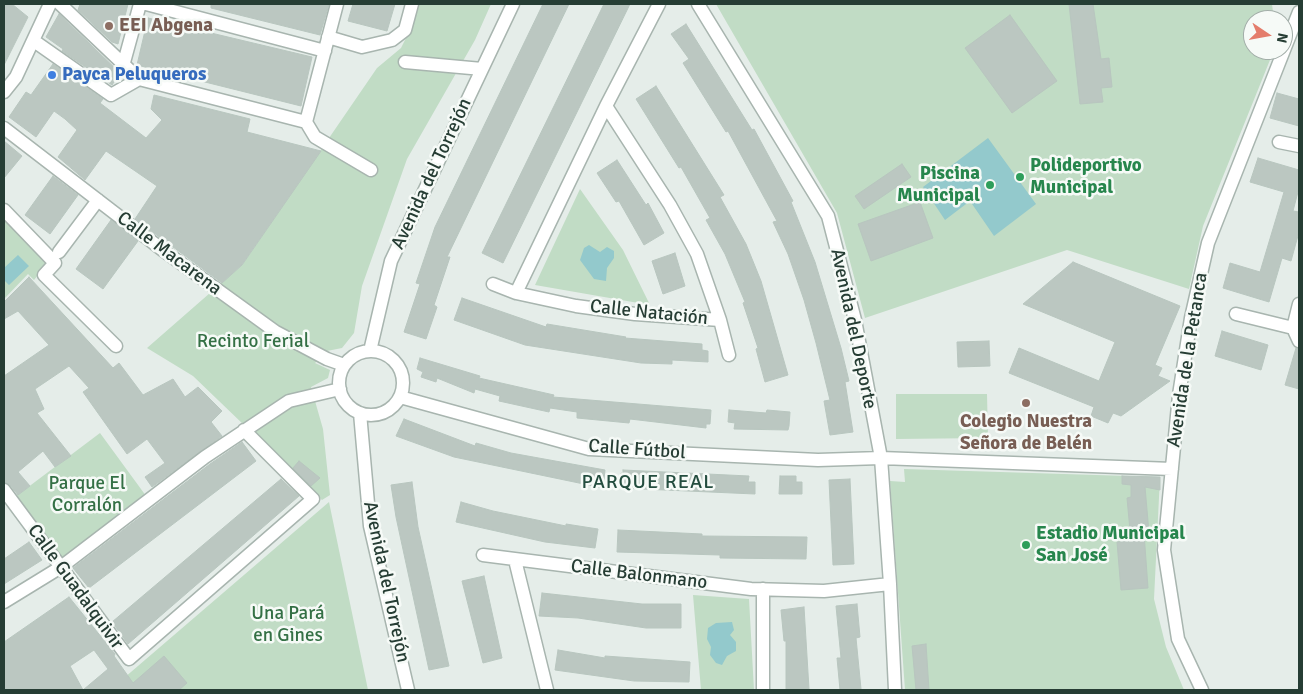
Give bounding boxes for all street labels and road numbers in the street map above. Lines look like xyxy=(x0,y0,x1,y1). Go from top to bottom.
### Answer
street label: Avenida del Torrejón xyxy=(387,95,477,253)
street label: Calle Macarena xyxy=(112,207,226,301)
street label: Avenida del Deporte xyxy=(825,247,881,411)
street label: Avenida de la Petanca xyxy=(1163,271,1213,449)
street label: Calle Natación xyxy=(589,295,709,331)
street label: Calle Fútbol xyxy=(588,435,686,465)
street label: Avenida del Torrejón xyxy=(358,499,414,665)
street label: Calle Guadalquivir xyxy=(22,520,128,654)
street label: Calle Balonmano xyxy=(570,555,708,595)

